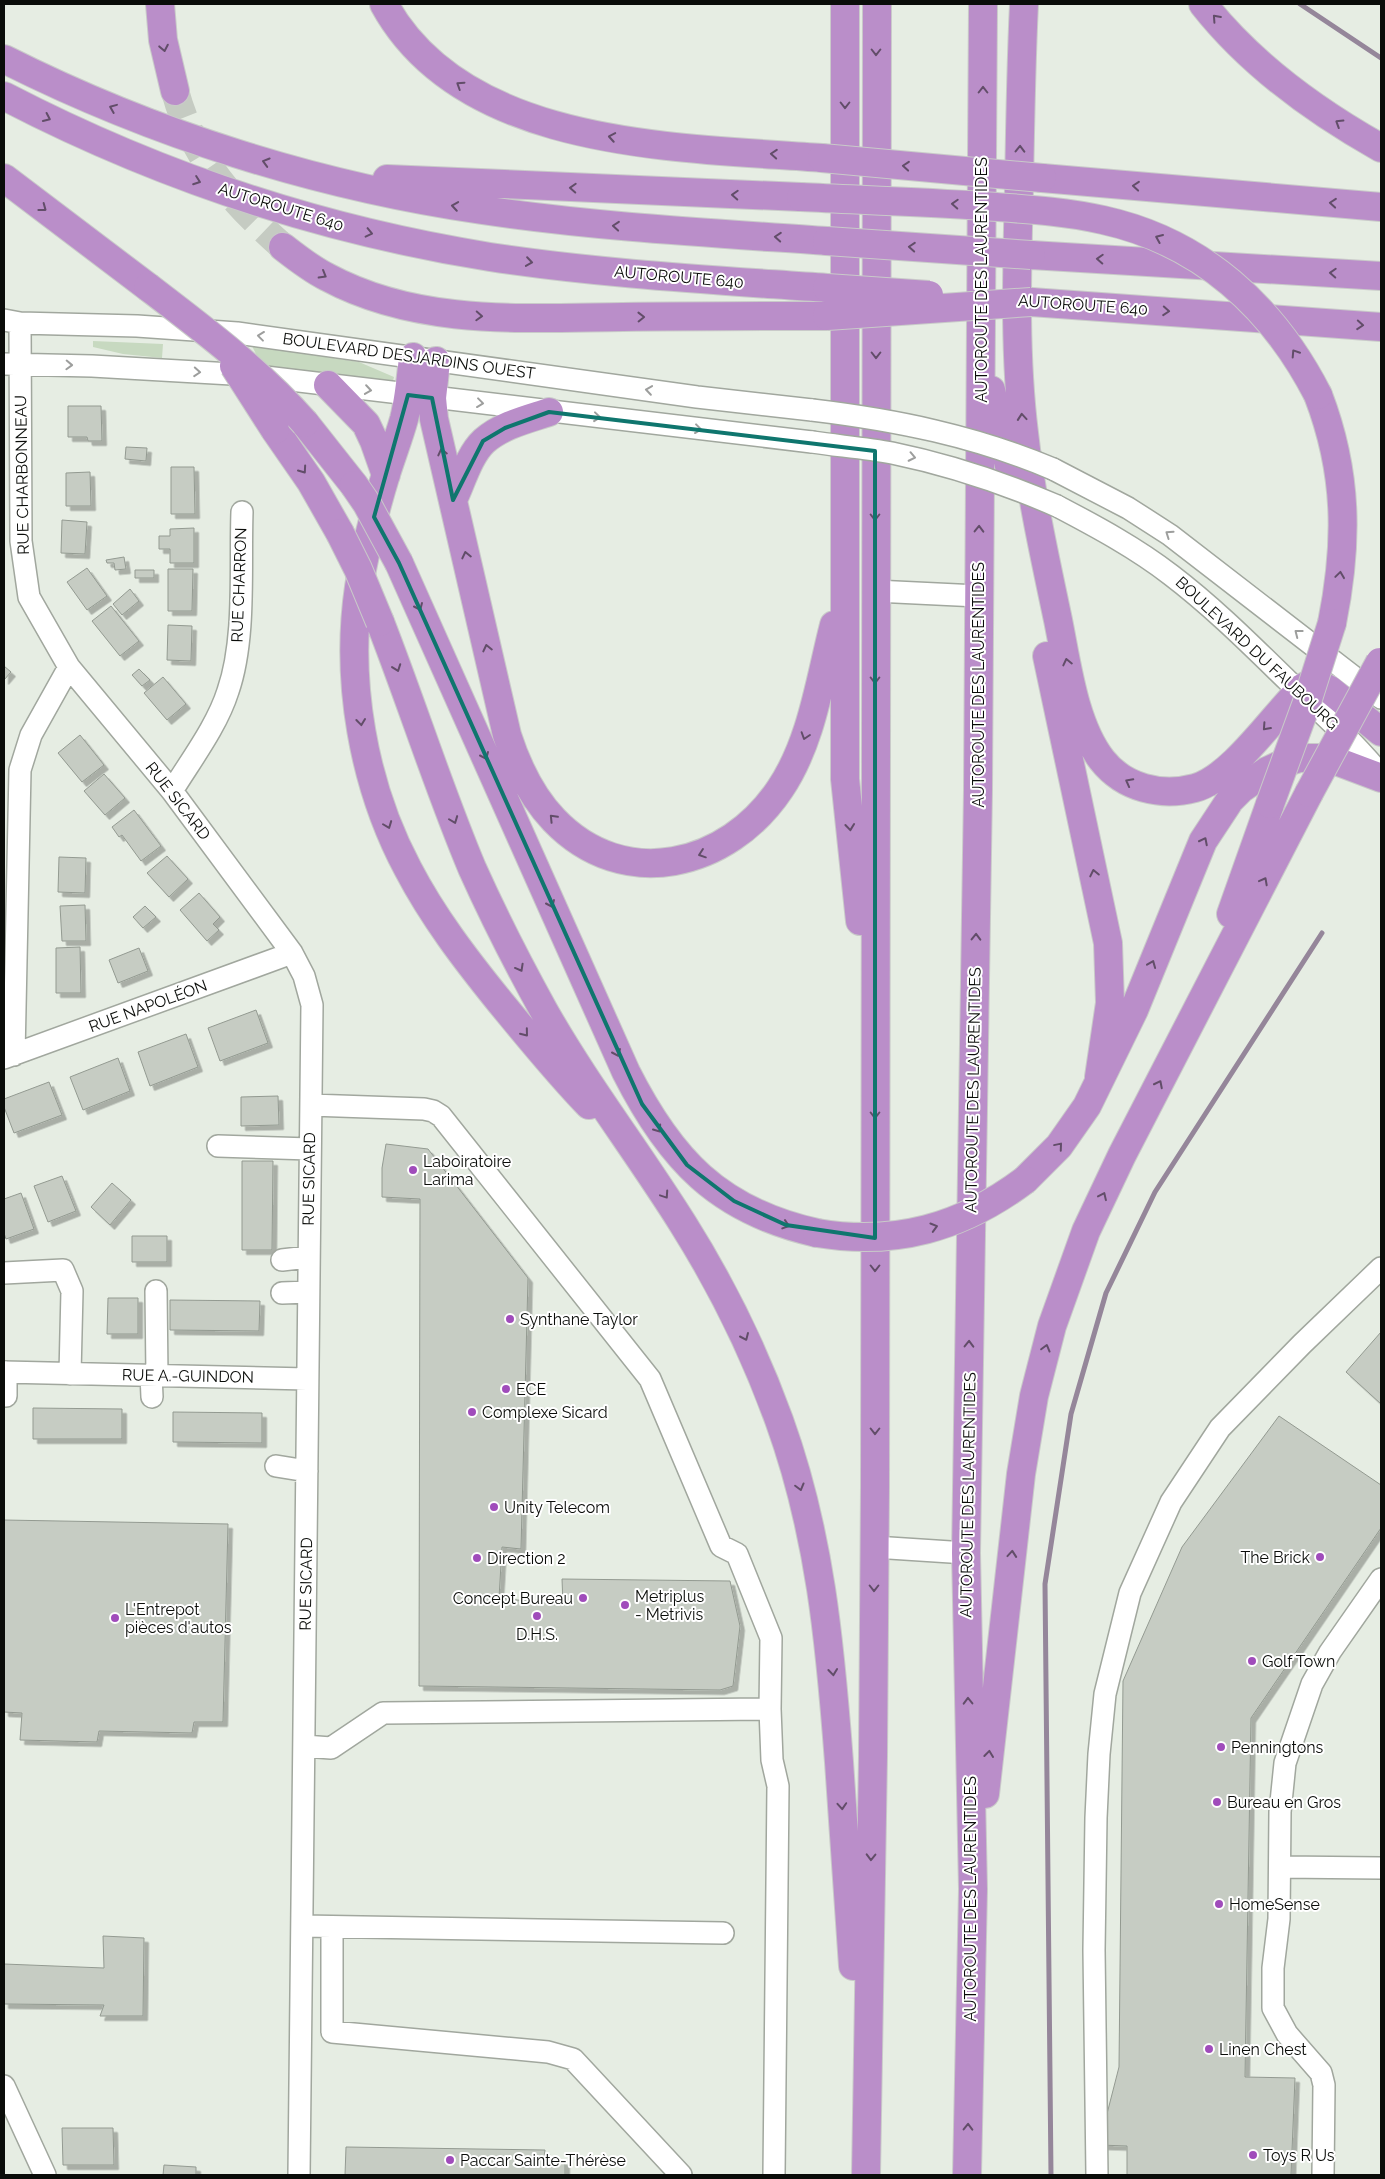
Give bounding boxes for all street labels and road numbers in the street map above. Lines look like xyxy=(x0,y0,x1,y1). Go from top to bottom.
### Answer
street label: AUTOROUTE DES LAURENTIDES xyxy=(972,157,991,403)
street label: AUTOROUTE 640 xyxy=(216,179,346,235)
street label: AUTOROUTE 640 xyxy=(613,262,745,292)
street label: AUTOROUTE 640 xyxy=(1017,291,1149,319)
street label: BOULEVARD DESJARDINS OUEST xyxy=(282,329,537,383)
street label: RUE CHARBONNEAU xyxy=(11,395,33,555)
street label: RUE CHARRON xyxy=(227,527,251,643)
street label: AUTOROUTE DES LAURENTIDES xyxy=(969,562,988,808)
street label: BOULEVARD DU FAUBOURG xyxy=(1172,573,1342,733)
street label: RUE SICARD xyxy=(142,758,214,844)
street label: AUTOROUTE DES LAURENTIDES xyxy=(961,967,985,1213)
street label: RUE NAPOLÉON xyxy=(86,975,210,1036)
street label: RUE SICARD xyxy=(299,1132,319,1226)
street label: RUE A.-GUINDON xyxy=(122,1365,254,1387)
street label: AUTOROUTE DES LAURENTIDES xyxy=(956,1372,980,1618)
street label: RUE SICARD xyxy=(296,1537,316,1631)
street label: AUTOROUTE DES LAURENTIDES xyxy=(961,1776,980,2022)

